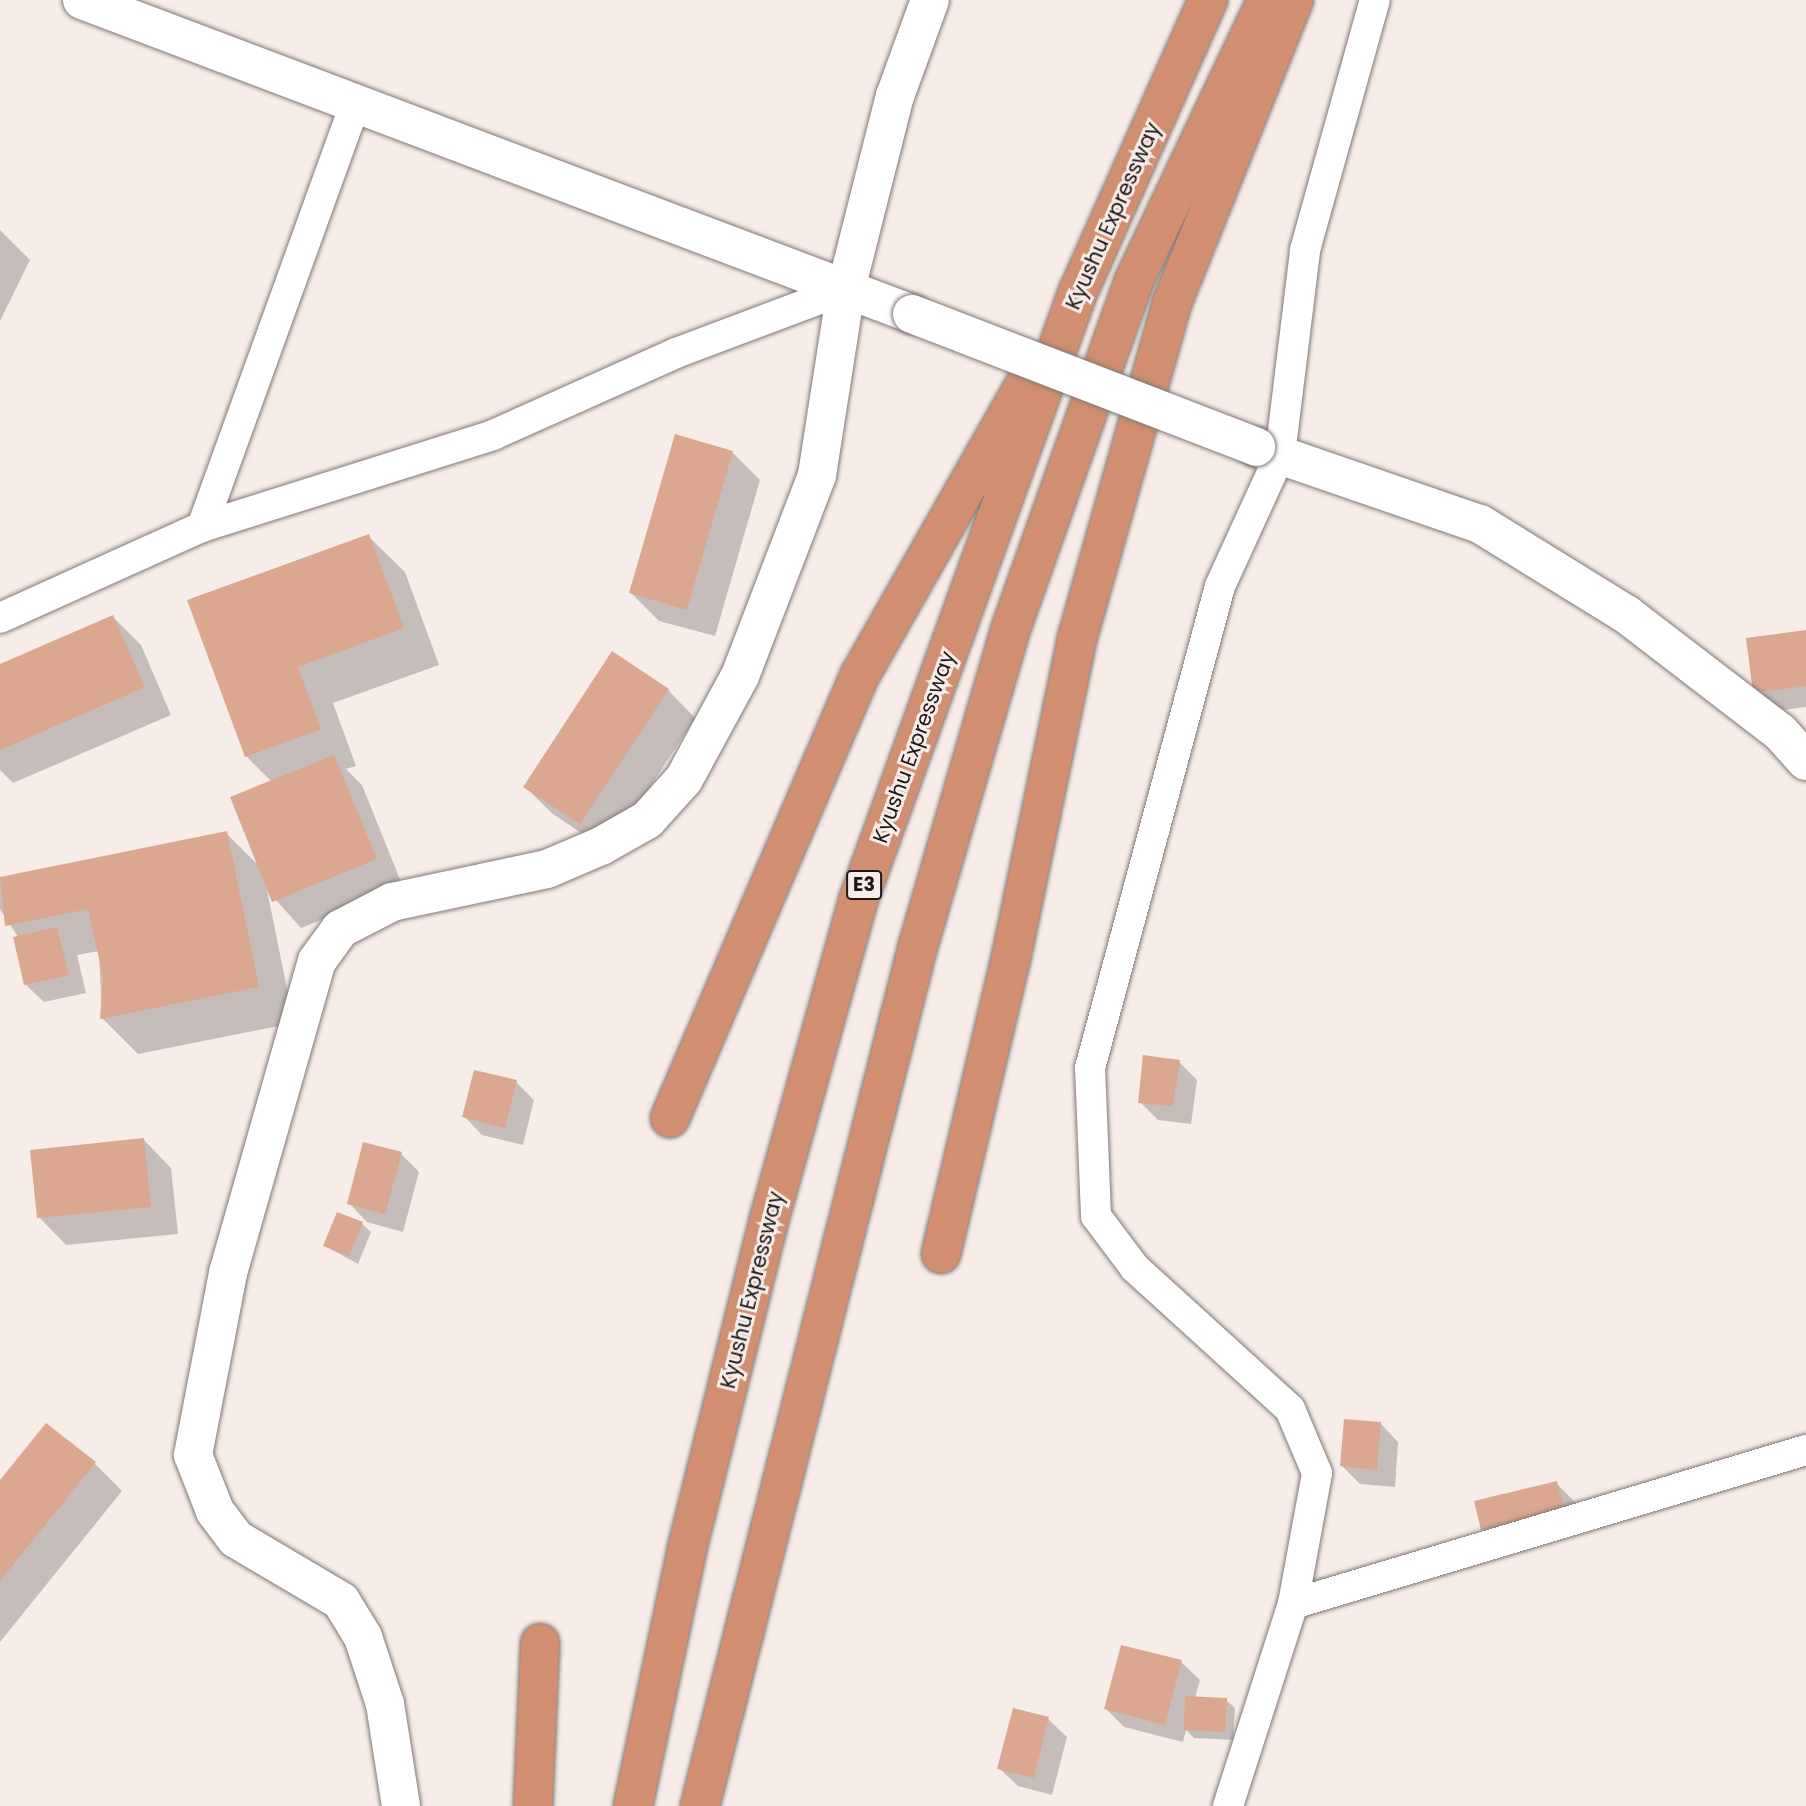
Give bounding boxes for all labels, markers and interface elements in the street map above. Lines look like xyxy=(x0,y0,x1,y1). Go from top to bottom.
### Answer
street label: Kyushu Expressway xyxy=(1060,118,1166,314)
street label: Kyushu Expressway xyxy=(868,648,960,846)
road number: E3 xyxy=(845,870,883,900)
street label: Kyushu Expressway xyxy=(715,1189,789,1391)

